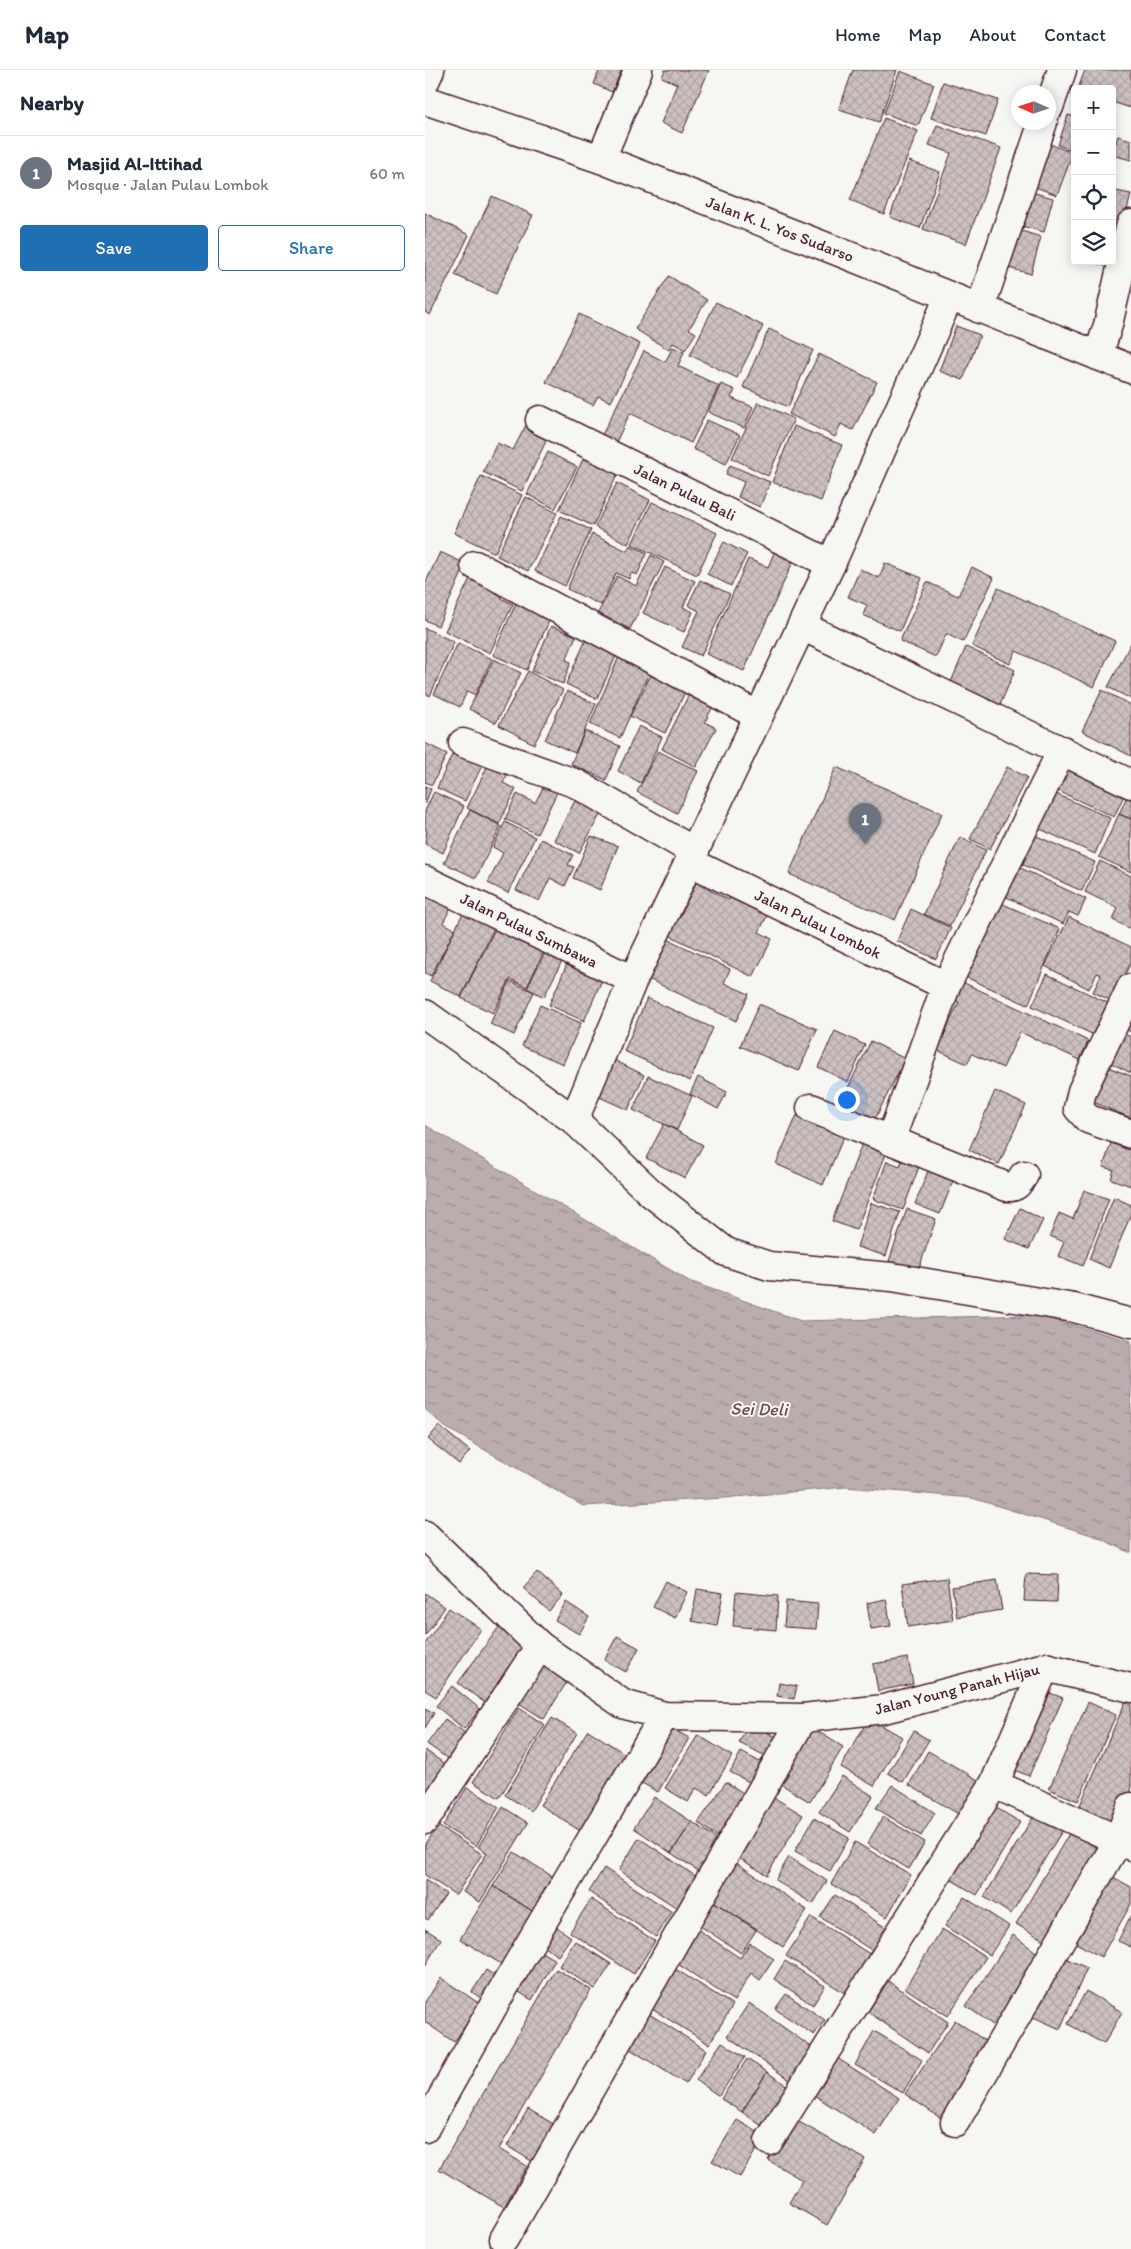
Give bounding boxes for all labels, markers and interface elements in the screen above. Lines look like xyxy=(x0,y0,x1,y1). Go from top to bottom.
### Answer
text: Map xyxy=(25,20,69,49)
text: Home xyxy=(835,24,881,46)
text: Map xyxy=(909,24,942,46)
text: About xyxy=(970,24,1016,46)
text: Contact xyxy=(1044,24,1106,46)
north arrow xyxy=(1011,85,1056,130)
map controls xyxy=(1071,85,1116,265)
button: + xyxy=(1071,85,1116,130)
text: Nearby xyxy=(20,90,84,115)
button: − xyxy=(1071,130,1116,175)
text: Masjid Al-Ittihad xyxy=(67,152,202,175)
text: 1 xyxy=(32,164,40,183)
text: 60 m xyxy=(370,164,405,183)
text: Mosque · Jalan Pulau Lombok xyxy=(67,175,269,194)
button: locate xyxy=(1071,175,1116,220)
street label: Jalan K. L. Yos Sudarso xyxy=(703,192,857,266)
button: layers xyxy=(1071,220,1116,265)
button: Save xyxy=(20,225,208,271)
button: Share xyxy=(218,225,405,271)
street label: Jalan Pulau Bali xyxy=(631,459,739,525)
pin: 1 xyxy=(849,803,881,844)
street label: Jalan Pulau Lombok xyxy=(752,885,885,963)
street label: Jalan Pulau Sumbawa xyxy=(457,889,601,972)
your location xyxy=(834,1087,860,1113)
water label: Sei Deli xyxy=(730,1398,790,1421)
street label: Jalan Young Panah Hijau xyxy=(873,1659,1042,1719)

